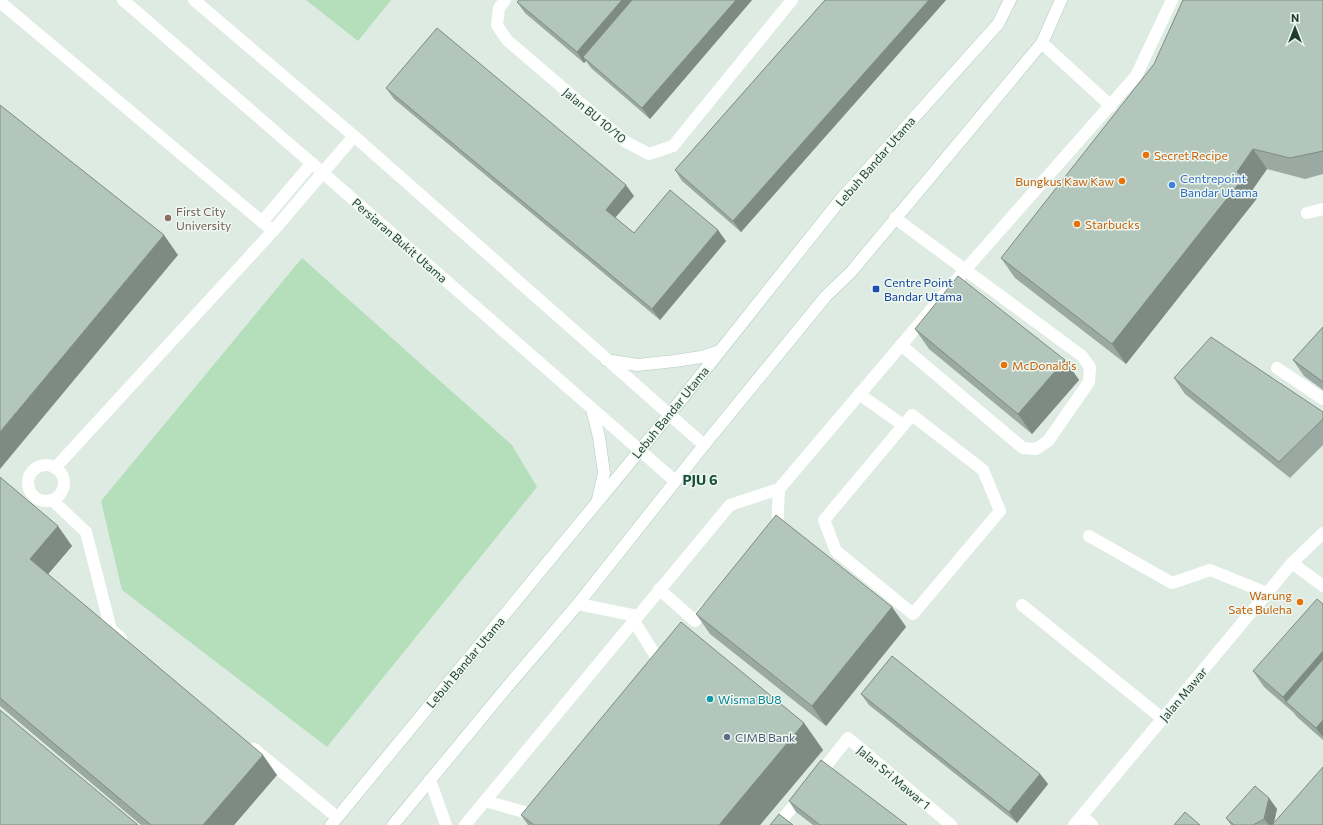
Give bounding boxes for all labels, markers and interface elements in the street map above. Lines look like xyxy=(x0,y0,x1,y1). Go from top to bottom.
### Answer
north arrow xyxy=(1275,8,1315,48)
text: N xyxy=(1291,11,1299,24)
street label: Jalan BU 10/10 xyxy=(560,85,630,146)
street label: Lebuh Bandar Utama xyxy=(832,113,918,209)
place label: Secret Recipe xyxy=(1154,148,1228,162)
marker: Secret Recipe xyxy=(1141,150,1151,160)
place label: Centrepoint Bandar Utama xyxy=(1180,171,1258,199)
place label: Bungkus Kaw Kaw xyxy=(1015,174,1114,188)
marker: Bungkus Kaw Kaw xyxy=(1117,176,1127,186)
marker: Centrepoint Bandar Utama xyxy=(1167,180,1177,190)
street label: Persiaran Bukit Utama xyxy=(350,195,450,285)
place label: First City University xyxy=(176,204,231,232)
marker: First City University xyxy=(163,213,173,223)
place label: Starbucks xyxy=(1085,217,1140,231)
marker: Starbucks xyxy=(1072,219,1082,229)
place label: Centre Point Bandar Utama xyxy=(884,275,962,303)
marker: Centre Point Bandar Utama xyxy=(871,284,881,294)
place label: McDonald's xyxy=(1012,358,1076,372)
marker: McDonald's xyxy=(999,360,1009,370)
street label: Lebuh Bandar Utama xyxy=(629,363,711,461)
district label: PJU 6 xyxy=(682,471,718,488)
place label: Warung Sate Buleha xyxy=(1228,588,1292,616)
marker: Warung Sate Buleha xyxy=(1295,597,1305,607)
street label: Lebuh Bandar Utama xyxy=(423,614,507,710)
street label: Jalan Mawar xyxy=(1156,664,1211,725)
place label: Wisma BU8 xyxy=(718,692,782,706)
marker: Wisma BU8 xyxy=(705,694,715,704)
place label: CIMB Bank xyxy=(735,730,796,744)
marker: CIMB Bank xyxy=(722,732,732,742)
street label: Jalan Sri Mawar 1 xyxy=(854,742,933,812)

